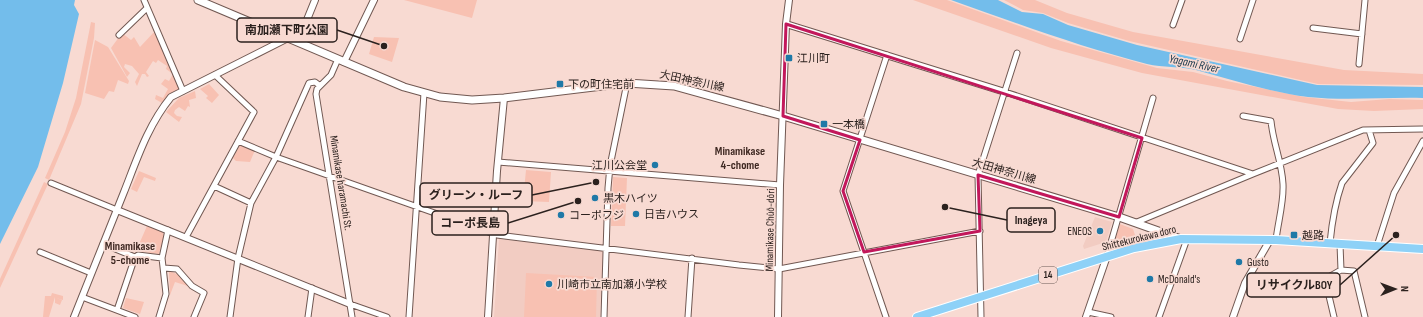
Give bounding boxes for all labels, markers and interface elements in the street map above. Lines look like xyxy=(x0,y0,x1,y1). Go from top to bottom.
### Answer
callout: 南加瀬下町公園 xyxy=(237,18,337,42)
text: 南加瀬下町公園 xyxy=(245,23,329,38)
water label: Yagami River xyxy=(1168,51,1221,77)
place label: 江川町 xyxy=(797,52,830,65)
marker: 江川町 xyxy=(784,53,794,63)
street label: 大田神奈川線 xyxy=(658,68,726,94)
place label: 下の町住宅前 xyxy=(568,78,634,91)
marker: 下の町住宅前 xyxy=(555,79,565,89)
place label: 一本橋 xyxy=(832,118,865,131)
marker: 一本橋 xyxy=(819,119,829,129)
street label: Minamikase haramachi St. xyxy=(327,135,355,231)
district label: Minamikase 4-chome xyxy=(715,144,765,173)
street label: 大田神奈川線 xyxy=(970,156,1038,186)
place label: 江川公会堂 xyxy=(592,159,647,172)
marker: 江川公会堂 xyxy=(650,160,660,170)
callout: グリーン・ルーフ xyxy=(420,183,532,207)
text: グリーン・ルーフ xyxy=(429,188,523,203)
street label: Minamikase Chūō-dōri xyxy=(763,188,777,272)
place label: 黒木ハイツ xyxy=(603,192,658,205)
marker: 黒木ハイツ xyxy=(590,193,600,203)
place label: 日吉ハウス xyxy=(644,208,699,221)
callout: Inageya xyxy=(1007,208,1055,232)
place label: コーポフジ xyxy=(569,209,624,222)
marker: 日吉ハウス xyxy=(631,209,641,219)
marker: コーポフジ xyxy=(556,210,566,220)
callout: コーポ長島 xyxy=(432,211,508,235)
text: Inageya xyxy=(1015,213,1047,228)
text: コーポ長島 xyxy=(440,216,500,231)
street label: Shittekurokawa doro xyxy=(1101,222,1178,253)
place label: ENEOS xyxy=(1067,225,1092,238)
marker: ENEOS xyxy=(1095,226,1105,236)
place label: 越路 xyxy=(1302,229,1324,242)
marker: 越路 xyxy=(1289,230,1299,240)
district label: Minamikase 5-chome xyxy=(105,239,155,268)
place label: Gusto xyxy=(1247,256,1269,269)
marker: Gusto xyxy=(1234,257,1244,267)
road number: 14 xyxy=(1039,267,1057,283)
north arrow xyxy=(1375,269,1415,309)
place label: McDonald's xyxy=(1158,273,1200,286)
callout: リサイクルBOY xyxy=(1247,273,1340,297)
marker: McDonald's xyxy=(1145,274,1155,284)
place label: 川崎市立南加瀬小学校 xyxy=(557,278,667,291)
text: リサイクルBOY xyxy=(1256,278,1333,293)
marker: 川崎市立南加瀬小学校 xyxy=(544,279,554,289)
text: N xyxy=(1398,286,1411,292)

